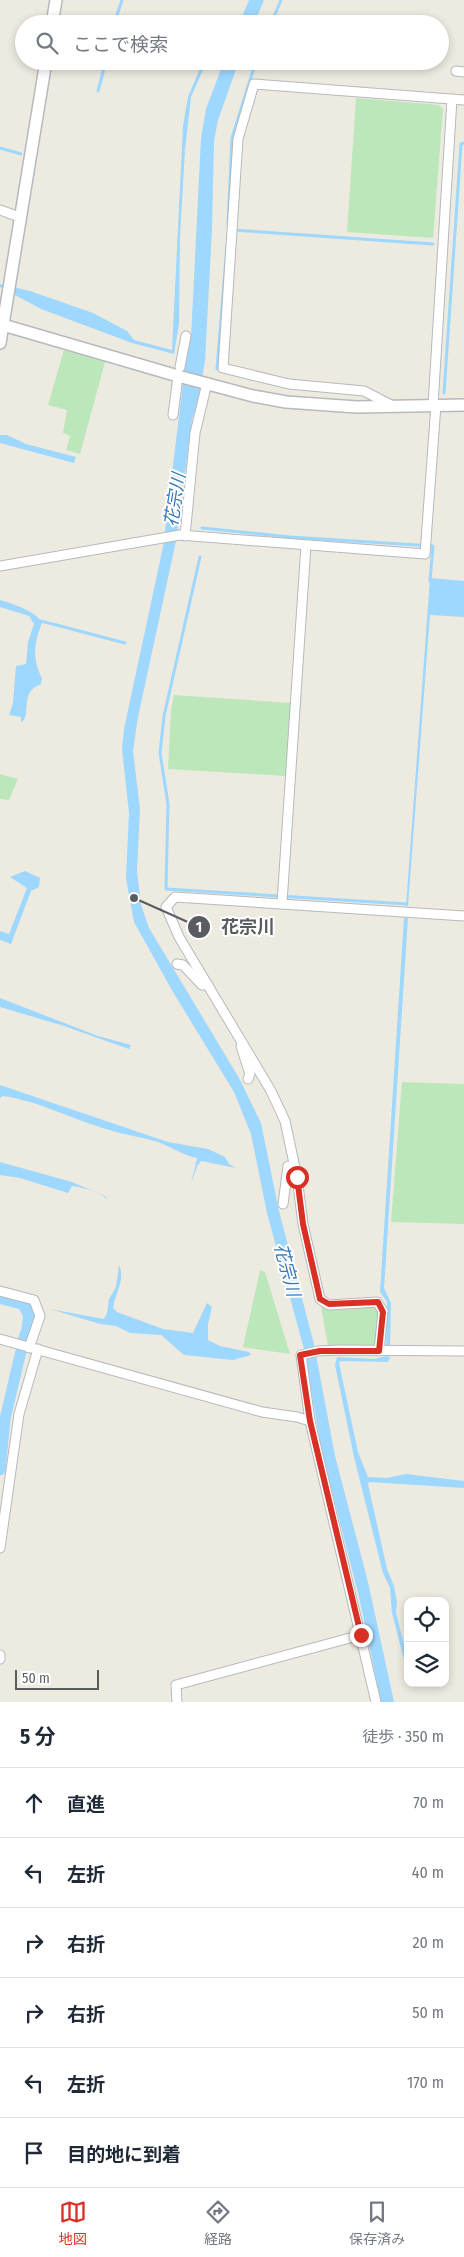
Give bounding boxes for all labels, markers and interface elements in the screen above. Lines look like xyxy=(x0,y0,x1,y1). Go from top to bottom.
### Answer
search box xyxy=(15,15,449,70)
icon: search xyxy=(33,29,61,57)
text: ここで検索 xyxy=(73,33,168,56)
water label: 花宗川 xyxy=(160,470,190,528)
callout: 花宗川 xyxy=(186,910,285,943)
text: 花宗川 xyxy=(221,916,275,938)
text: 1 xyxy=(196,918,202,936)
route start xyxy=(286,1166,309,1189)
water label: 花宗川 xyxy=(269,1241,305,1301)
map controls xyxy=(404,1597,449,1687)
button: locate xyxy=(404,1597,449,1642)
route end xyxy=(350,1624,373,1647)
button: layers xyxy=(404,1642,449,1687)
scale bar xyxy=(15,1667,99,1690)
text: 50 m xyxy=(22,1670,50,1687)
text: 5 分 xyxy=(20,1724,56,1750)
text: 徒歩 · 350 m xyxy=(362,1727,444,1746)
icon: ahead xyxy=(20,1789,48,1817)
text: 直進 xyxy=(67,1793,105,1816)
text: 70 m xyxy=(413,1793,444,1812)
icon: left xyxy=(20,1859,48,1887)
text: 左折 xyxy=(67,1863,105,1886)
text: 40 m xyxy=(412,1863,444,1882)
icon: right xyxy=(20,1929,48,1957)
text: 右折 xyxy=(67,1933,105,1956)
text: 20 m xyxy=(413,1933,444,1952)
icon: right xyxy=(20,1999,48,2027)
text: 右折 xyxy=(67,2003,105,2026)
text: 50 m xyxy=(412,2003,444,2022)
icon: left xyxy=(20,2069,48,2097)
text: 左折 xyxy=(67,2073,105,2096)
text: 170 m xyxy=(407,2073,444,2092)
icon: arrive xyxy=(20,2139,48,2167)
text: 目的地に到着 xyxy=(67,2143,181,2166)
tab: 地図 xyxy=(59,2198,87,2248)
tab: 経路 xyxy=(204,2198,232,2248)
tab: 保存済み xyxy=(349,2198,405,2248)

